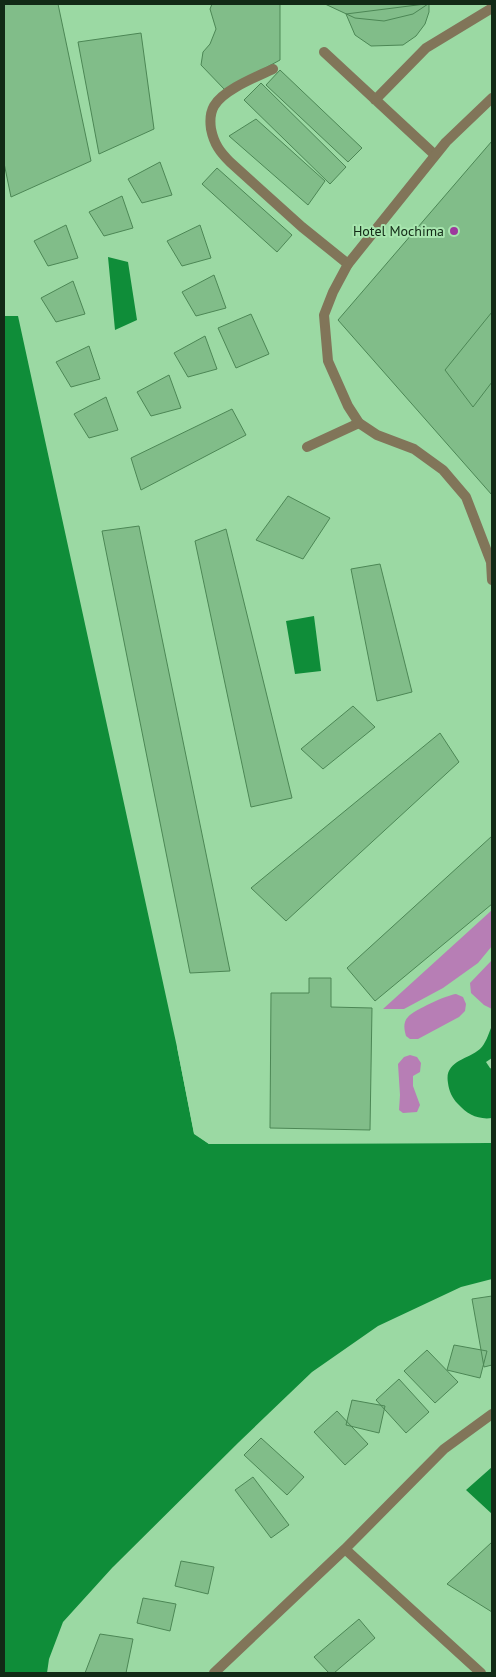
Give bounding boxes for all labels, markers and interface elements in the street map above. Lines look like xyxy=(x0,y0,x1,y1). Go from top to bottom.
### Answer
place label: Hotel Mochima xyxy=(353,222,444,240)
marker: Hotel Mochima xyxy=(448,225,460,237)

